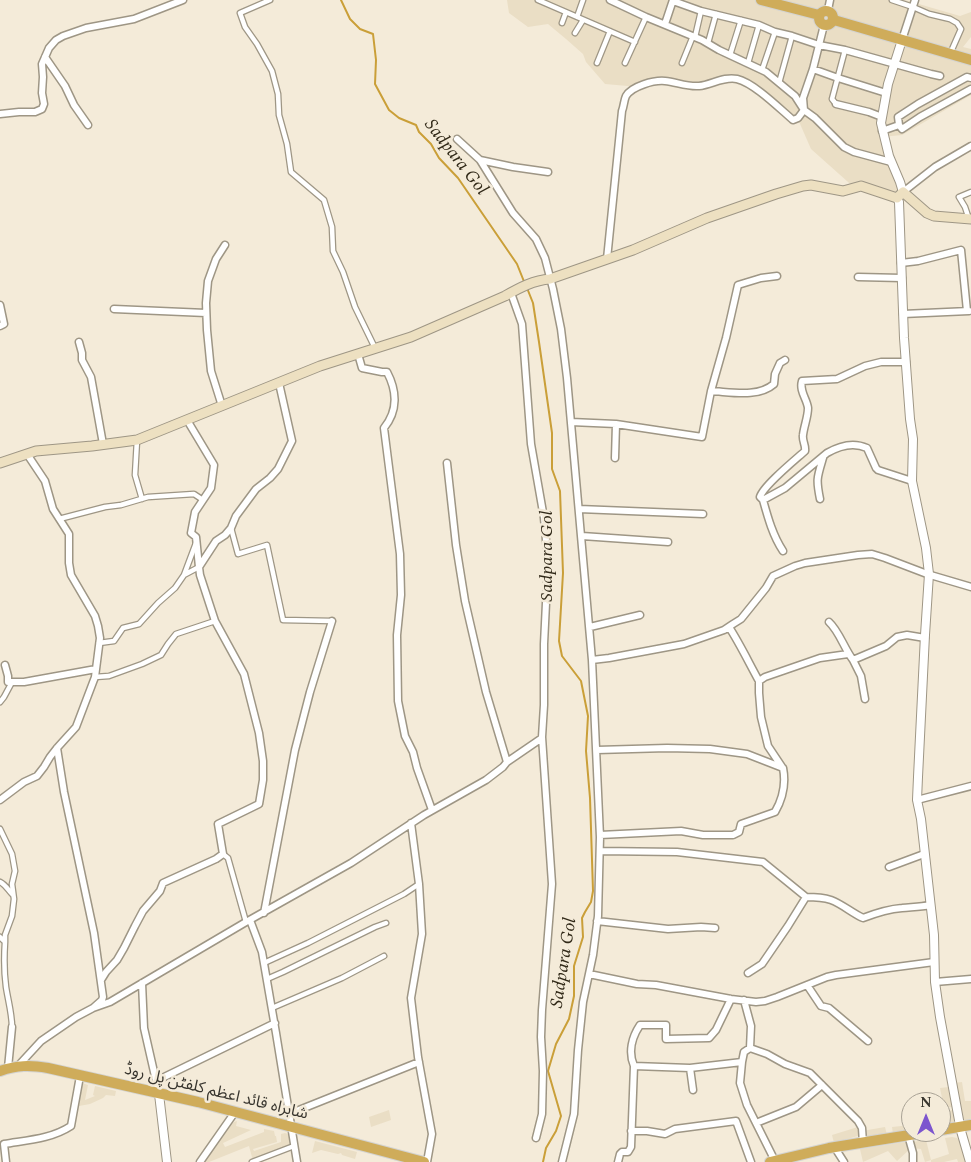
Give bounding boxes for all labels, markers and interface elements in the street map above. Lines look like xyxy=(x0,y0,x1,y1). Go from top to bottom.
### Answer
water label: Sadpara Gol xyxy=(418,116,492,200)
water label: Sadpara Gol xyxy=(537,511,559,601)
water label: Sadpara Gol xyxy=(547,916,583,1010)
street label: شاہراہ قائد اعظم کلفٹن پل روڈ xyxy=(122,1061,310,1125)
north arrow xyxy=(901,1092,951,1142)
text: N xyxy=(920,1092,932,1113)

